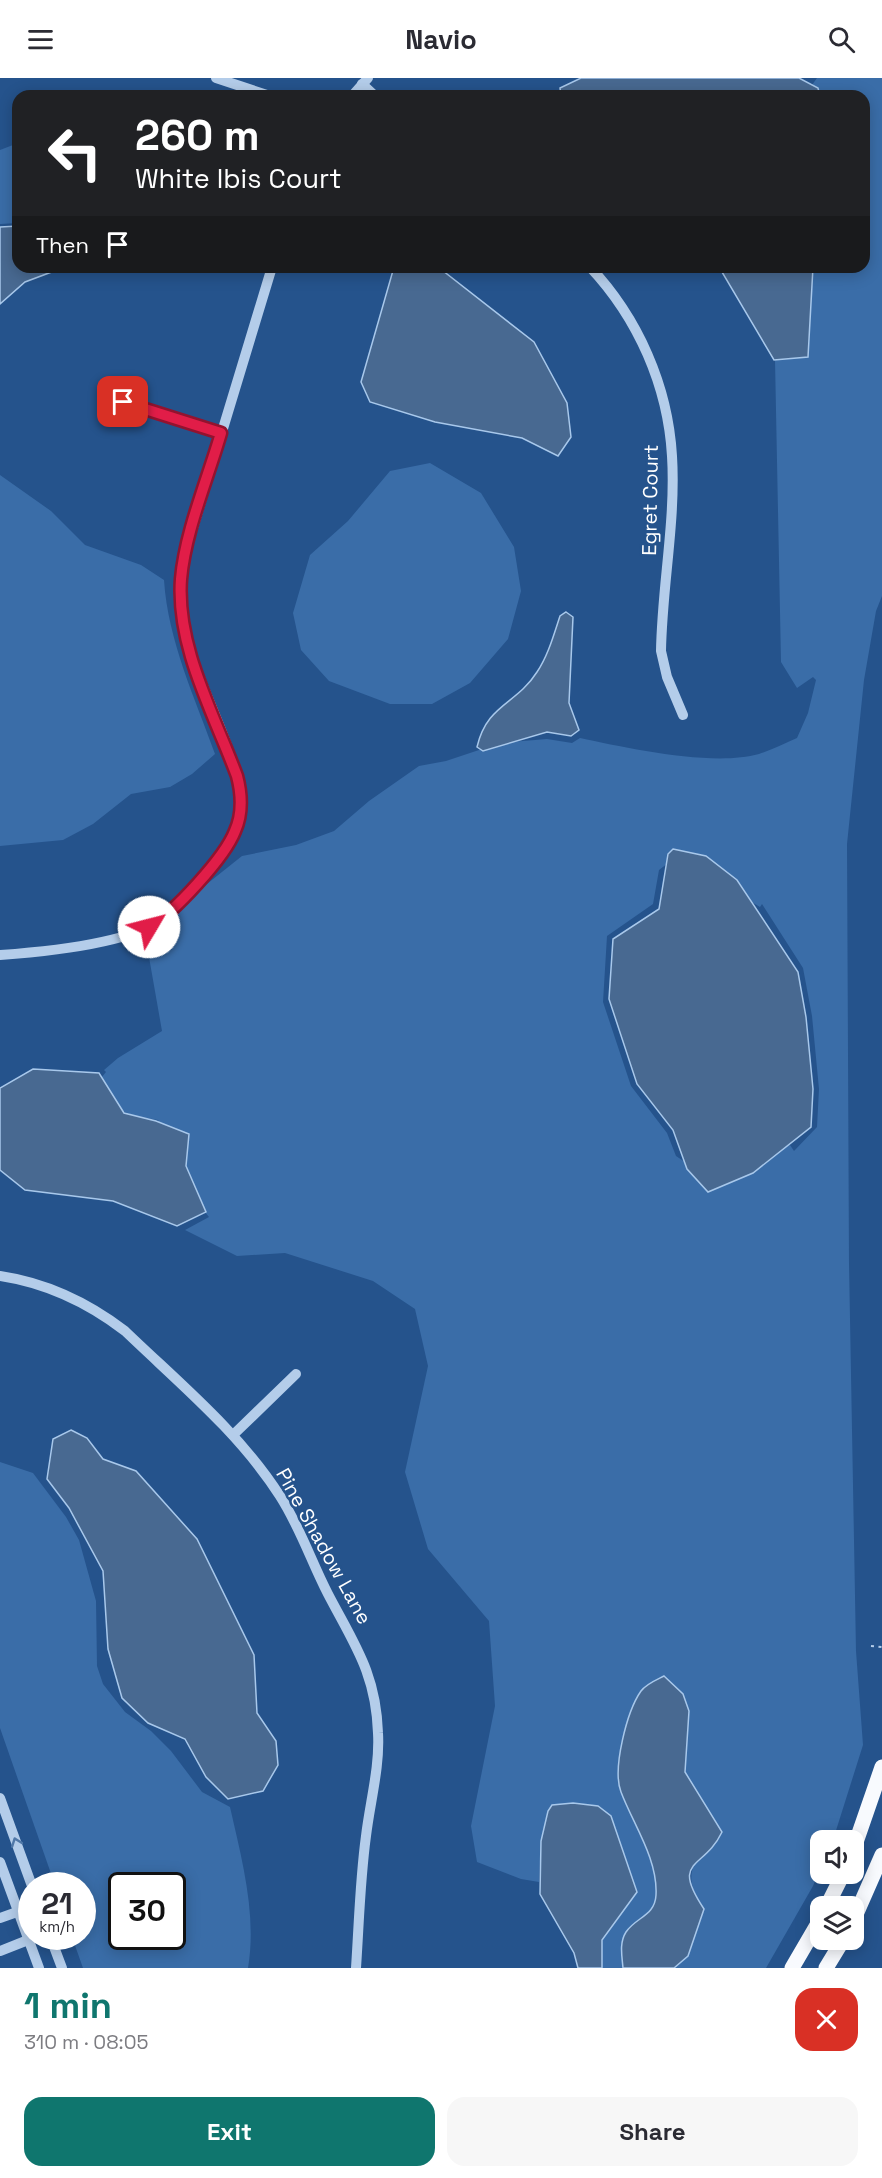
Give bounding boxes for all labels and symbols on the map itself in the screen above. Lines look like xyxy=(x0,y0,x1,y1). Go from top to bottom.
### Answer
pin xyxy=(97,376,148,427)
street label: Egret Court xyxy=(636,444,664,556)
position arrow xyxy=(117,895,181,959)
street label: Pine Shadow Lane xyxy=(270,1463,378,1629)
one-way arrow xyxy=(11,1837,24,1848)
speed limit sign: 30 xyxy=(108,1872,186,1950)

